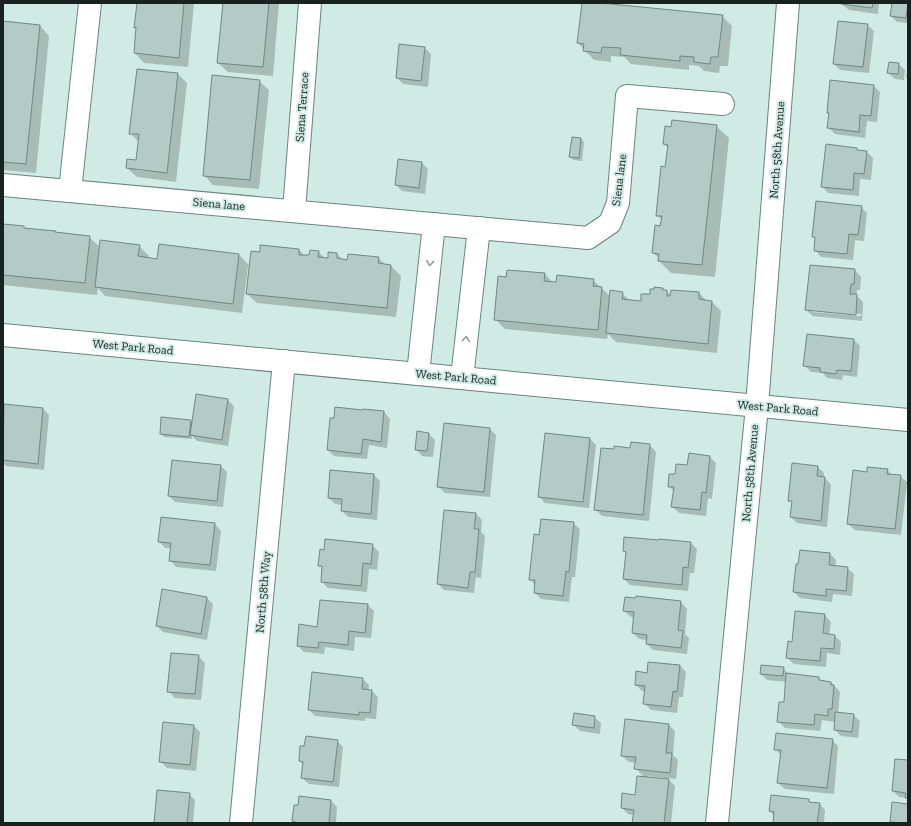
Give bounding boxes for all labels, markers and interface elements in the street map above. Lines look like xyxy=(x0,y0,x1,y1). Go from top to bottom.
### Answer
street label: Siena Terrace xyxy=(293,71,311,142)
street label: North 58th Avenue xyxy=(767,100,787,199)
street label: Siena lane xyxy=(609,153,629,207)
street label: Siena lane xyxy=(192,195,246,213)
one-way arrow xyxy=(426,260,435,266)
street label: West Park Road xyxy=(92,336,174,358)
one-way arrow xyxy=(461,336,470,342)
street label: West Park Road xyxy=(415,366,497,388)
street label: West Park Road xyxy=(737,397,819,419)
street label: North 58th Avenue xyxy=(739,423,761,522)
street label: North 58th Way xyxy=(252,550,274,633)

